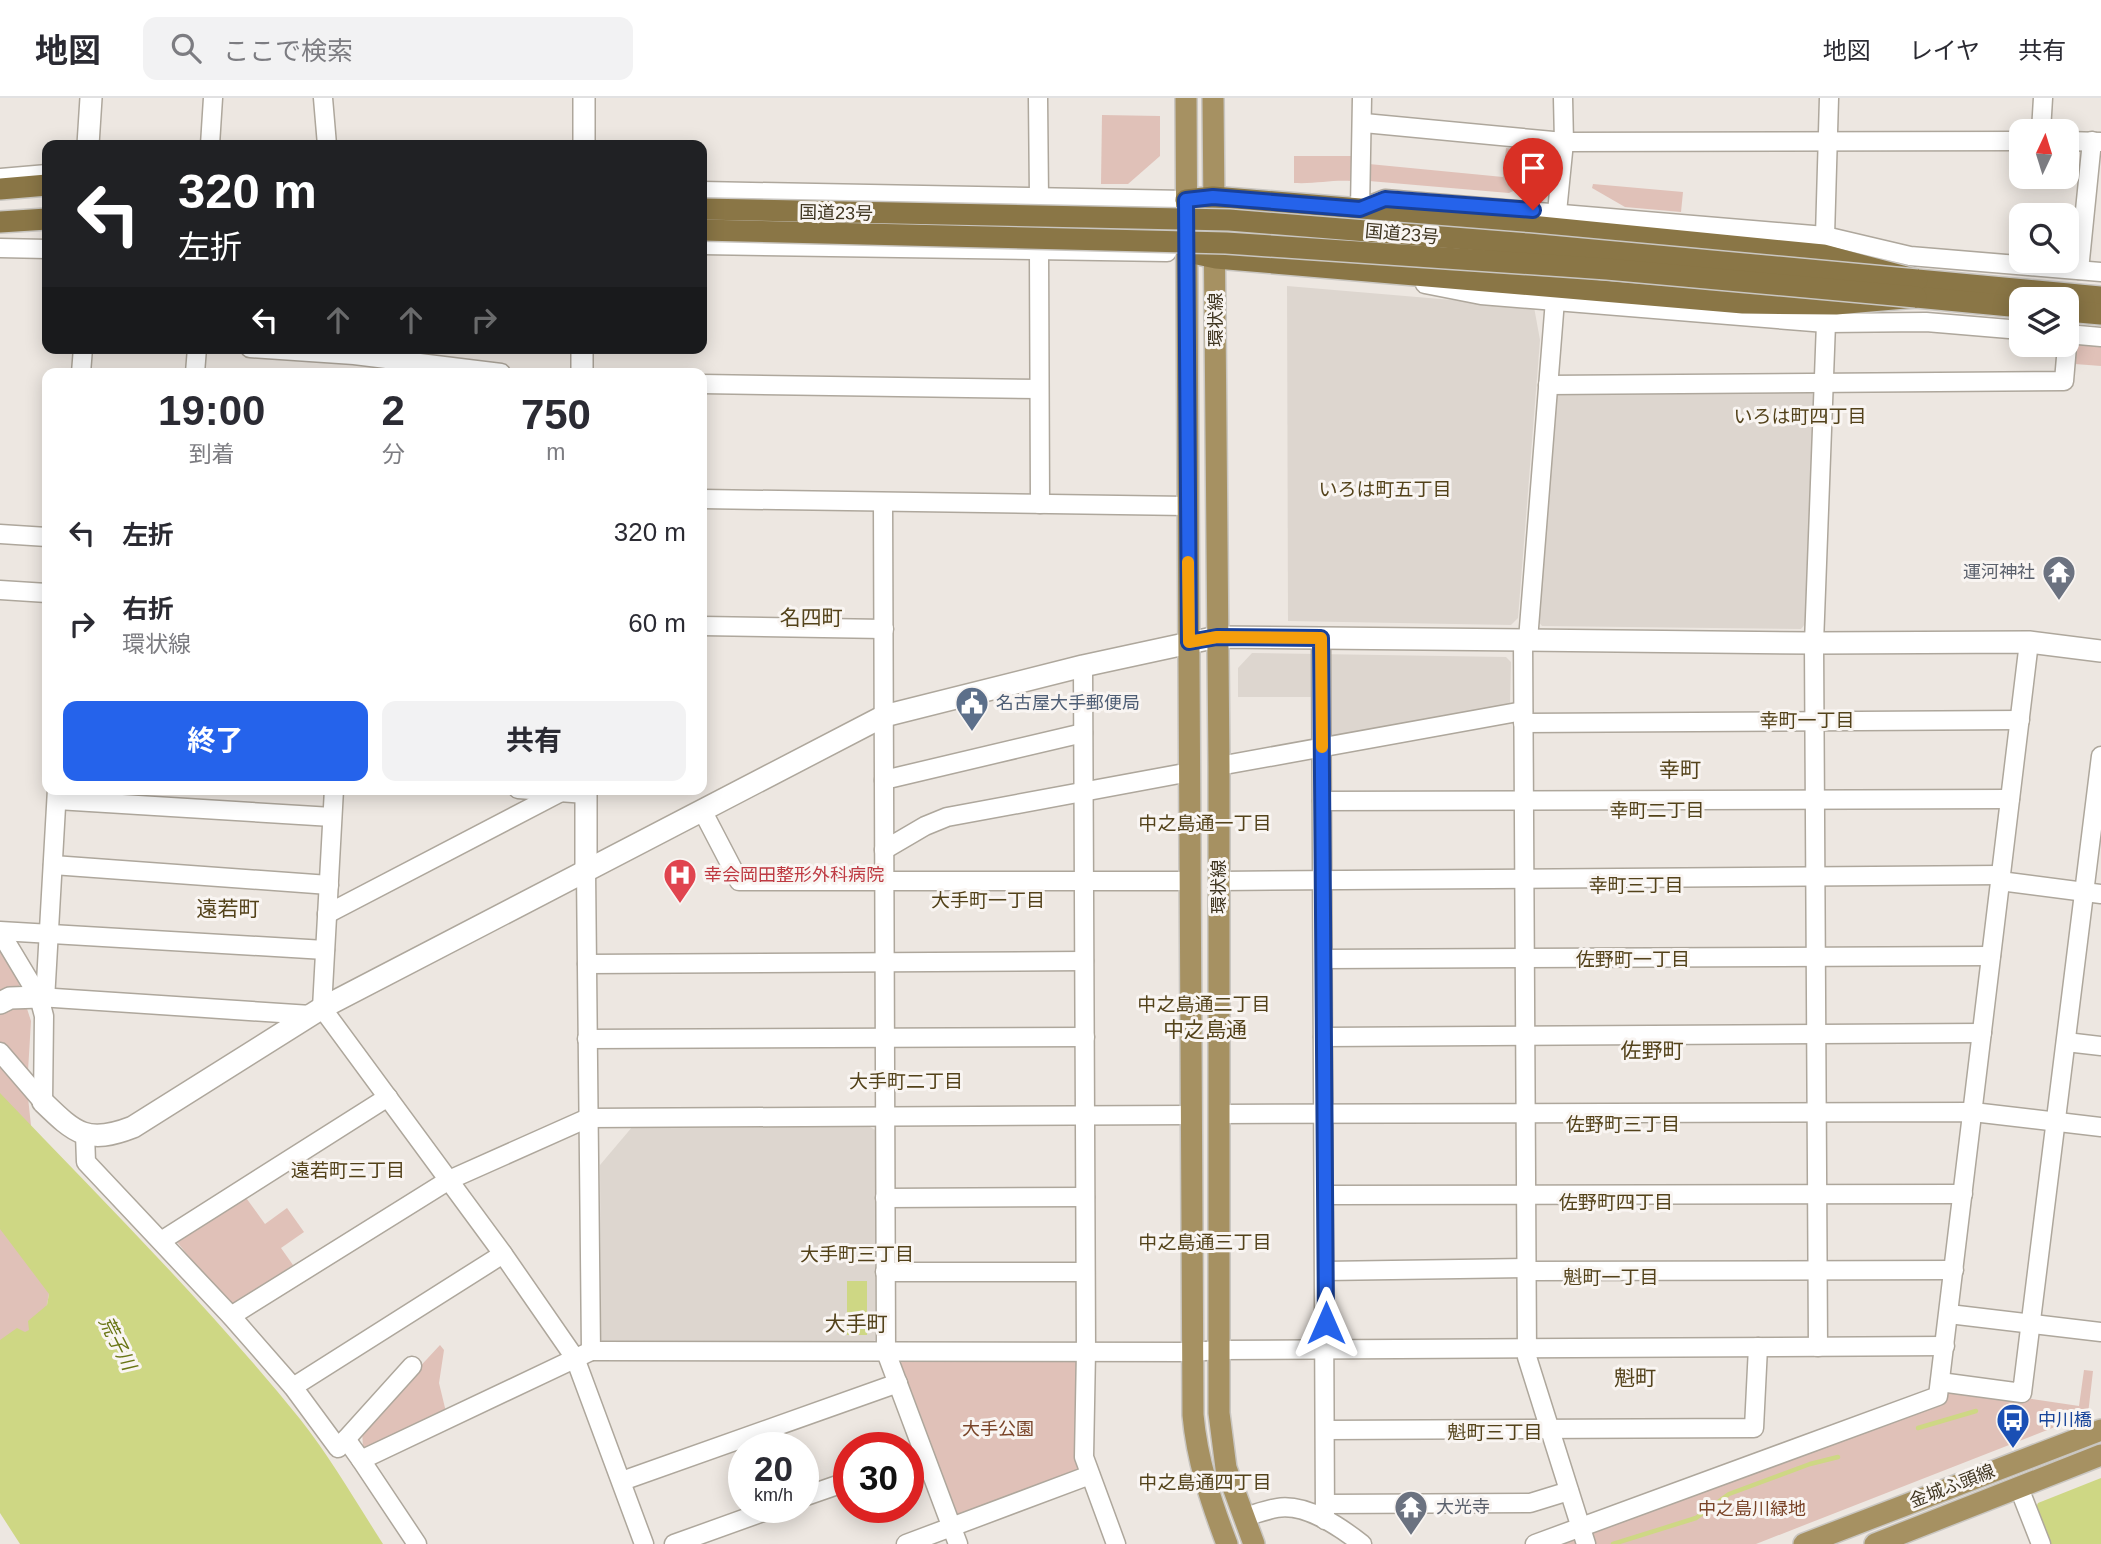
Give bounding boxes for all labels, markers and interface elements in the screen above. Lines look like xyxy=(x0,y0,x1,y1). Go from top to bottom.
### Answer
search box xyxy=(143,17,633,80)
icon: search xyxy=(167,29,205,67)
text: 地図 xyxy=(35,32,101,69)
text: ここで検索 xyxy=(223,36,353,66)
text: 地図 xyxy=(1823,37,1871,64)
text: レイヤ xyxy=(1909,37,1980,64)
text: 共有 xyxy=(2018,37,2066,64)
north arrow xyxy=(2009,119,2079,189)
map controls xyxy=(2009,119,2079,357)
pin xyxy=(1503,138,1563,210)
icon: arrive xyxy=(1514,149,1552,187)
text: 320 m xyxy=(178,164,317,218)
icon: left xyxy=(63,168,154,259)
street label: 国道23号 xyxy=(799,202,873,224)
button: search xyxy=(2009,203,2079,273)
street label: 国道23号 xyxy=(1364,221,1440,247)
text: 左折 xyxy=(178,229,242,265)
button: layers xyxy=(2009,287,2079,357)
street label: 環状線 xyxy=(1206,293,1226,347)
icon: left xyxy=(246,301,284,339)
icon: ahead xyxy=(319,301,357,339)
icon: ahead xyxy=(392,301,430,339)
icon: right xyxy=(465,301,503,339)
text: 19:00 xyxy=(158,387,265,434)
text: 2 xyxy=(381,387,405,434)
text: 750 xyxy=(521,391,591,438)
district label: いろは町四丁目 xyxy=(1733,406,1867,427)
text: m xyxy=(546,439,566,465)
text: 到着 xyxy=(189,441,235,467)
text: 分 xyxy=(382,441,405,467)
district label: いろは町五丁目 xyxy=(1318,479,1452,500)
icon: left xyxy=(63,514,101,552)
text: 320 m xyxy=(614,517,686,547)
text: 左折 xyxy=(122,520,174,550)
temple icon: 運河神社 xyxy=(2040,553,2078,602)
place label: 運河神社 xyxy=(1963,562,2035,582)
text: 右折 xyxy=(122,594,174,624)
icon: right xyxy=(63,605,101,643)
district label: 名四町 xyxy=(780,606,843,629)
text: 60 m xyxy=(628,608,686,638)
text: 環状線 xyxy=(122,631,191,657)
public building icon: 名古屋大手郵便局 xyxy=(953,684,991,733)
place label: 名古屋大手郵便局 xyxy=(996,693,1140,713)
button: 終了 xyxy=(63,701,368,781)
button: 共有 xyxy=(382,701,686,781)
district label: 幸町一丁目 xyxy=(1759,710,1855,731)
district label: 幸町 xyxy=(1659,758,1701,781)
district label: 幸町二丁目 xyxy=(1609,800,1705,821)
district label: 中之島通一丁目 xyxy=(1138,813,1272,834)
hospital icon: 幸会岡田整形外科病院 xyxy=(661,856,699,905)
street label: 環状線 xyxy=(1209,860,1229,914)
place label: 幸会岡田整形外科病院 xyxy=(704,865,884,885)
district label: 幸町三丁目 xyxy=(1588,875,1684,896)
district label: 大手町一丁目 xyxy=(931,890,1045,911)
district label: 遠若町 xyxy=(197,897,260,920)
district label: 佐野町一丁目 xyxy=(1576,949,1690,970)
district label: 中之島通二丁目 xyxy=(1137,994,1271,1015)
district label: 中之島通 xyxy=(1163,1018,1247,1041)
district label: 佐野町 xyxy=(1621,1039,1684,1062)
district label: 大手町二丁目 xyxy=(849,1071,963,1092)
district label: 佐野町三丁目 xyxy=(1566,1114,1680,1135)
district label: 遠若町三丁目 xyxy=(291,1160,405,1181)
district label: 佐野町四丁目 xyxy=(1559,1192,1673,1213)
district label: 中之島通三丁目 xyxy=(1138,1232,1272,1253)
district label: 大手町三丁目 xyxy=(800,1244,914,1265)
district label: 魁町一丁目 xyxy=(1563,1267,1659,1288)
position arrow xyxy=(1289,1286,1363,1360)
district label: 大手町 xyxy=(825,1312,888,1335)
water label: 荒子川 xyxy=(95,1313,141,1375)
district label: 魁町 xyxy=(1614,1366,1656,1389)
bus stop icon: 中川橋 xyxy=(1994,1401,2032,1450)
place label: 中川橋 xyxy=(2038,1410,2092,1430)
park label: 大手公園 xyxy=(962,1419,1034,1439)
district label: 魁町三丁目 xyxy=(1447,1422,1543,1443)
speed limit sign: 30 xyxy=(833,1432,924,1523)
text: 20 xyxy=(754,1449,793,1488)
street label: 金城ふ頭線 xyxy=(1906,1461,1998,1511)
district label: 中之島通四丁目 xyxy=(1138,1472,1272,1493)
text: km/h xyxy=(754,1485,793,1505)
temple icon: 大光寺 xyxy=(1392,1488,1430,1537)
place label: 大光寺 xyxy=(1436,1497,1490,1517)
park label: 中之島川緑地 xyxy=(1698,1499,1806,1519)

